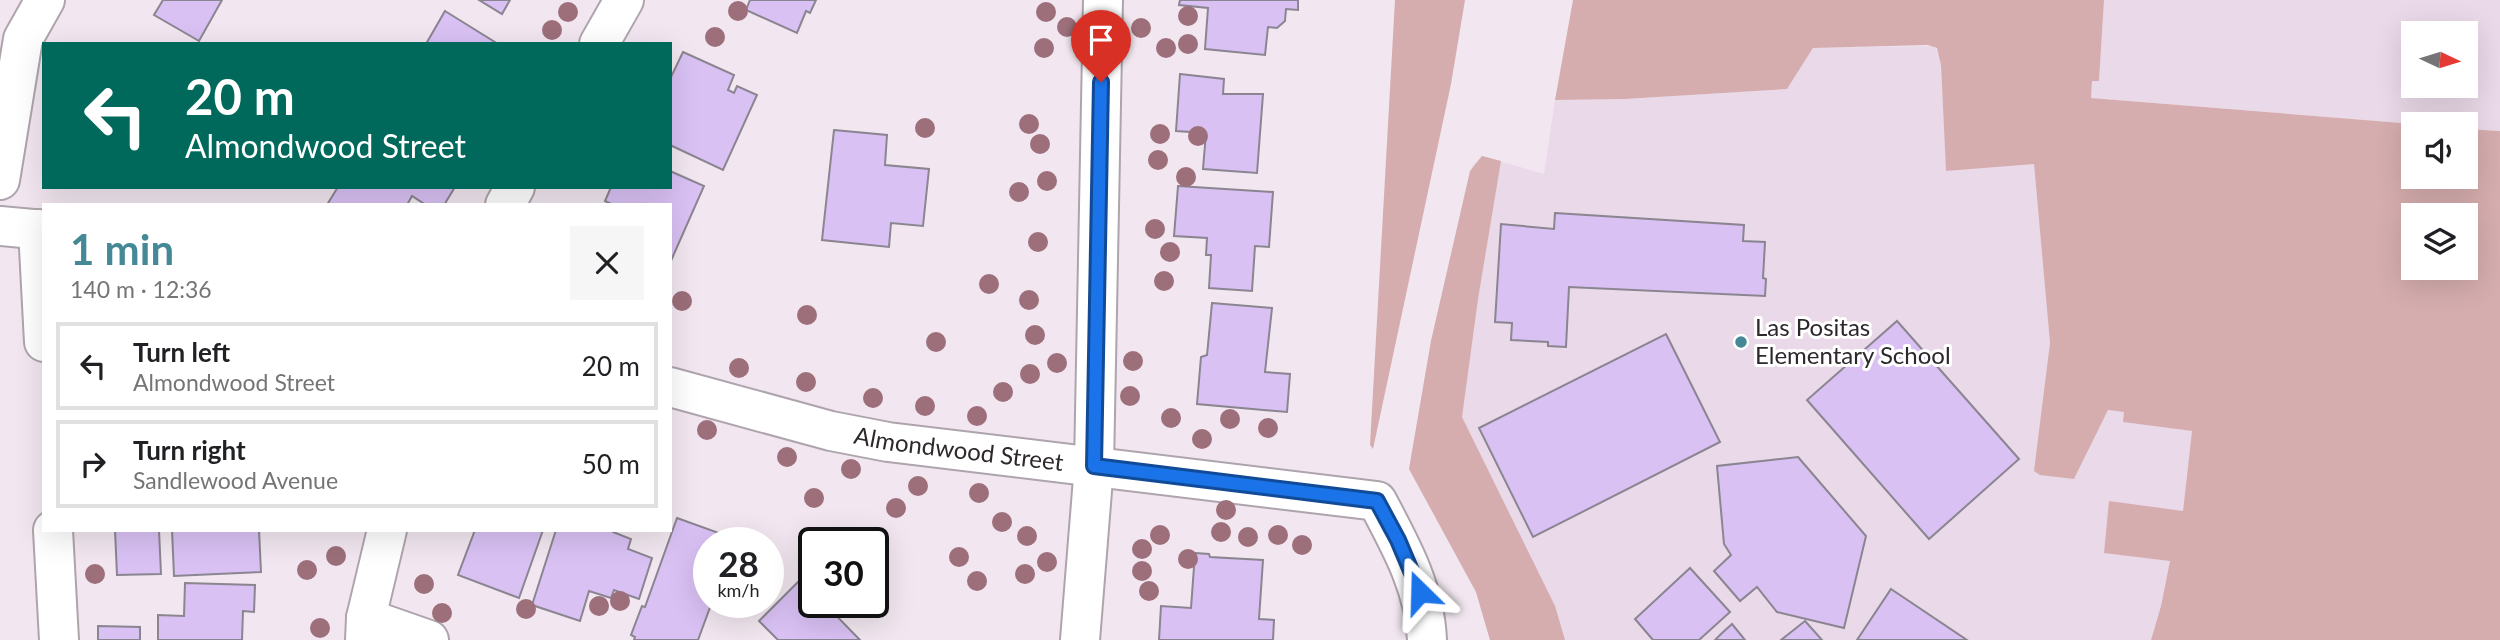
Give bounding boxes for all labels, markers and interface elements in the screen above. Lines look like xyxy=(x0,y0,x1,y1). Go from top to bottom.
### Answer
pin xyxy=(1071,10,1131,82)
icon: arrive xyxy=(1082,21,1120,59)
north arrow xyxy=(2401,21,2478,98)
map controls xyxy=(2401,21,2478,280)
text: 20 m xyxy=(185,67,295,125)
icon: left xyxy=(70,70,161,161)
button: sound xyxy=(2401,112,2478,189)
text: Almondwood Street xyxy=(185,126,466,165)
button: layers xyxy=(2401,203,2478,280)
text: 1 min xyxy=(70,224,174,274)
button: close xyxy=(570,226,644,300)
text: 140 m · 12:36 xyxy=(70,275,212,303)
place label: Las Positas Elementary School xyxy=(1755,312,1951,369)
marker: Las Positas Elementary School xyxy=(1733,334,1749,350)
text: Turn left xyxy=(133,336,230,368)
icon: left xyxy=(74,347,112,385)
text: 20 m xyxy=(582,350,640,382)
text: Almondwood Street xyxy=(133,368,335,396)
street label: Almondwood Street xyxy=(852,420,1065,476)
text: Turn right xyxy=(133,434,246,466)
icon: right xyxy=(74,445,112,483)
text: 50 m xyxy=(582,448,640,480)
text: Sandlewood Avenue xyxy=(133,466,338,494)
speed limit sign: 30 xyxy=(798,527,889,618)
text: 28 xyxy=(718,542,759,584)
position arrow xyxy=(1383,555,1457,629)
text: km/h xyxy=(717,579,760,601)

